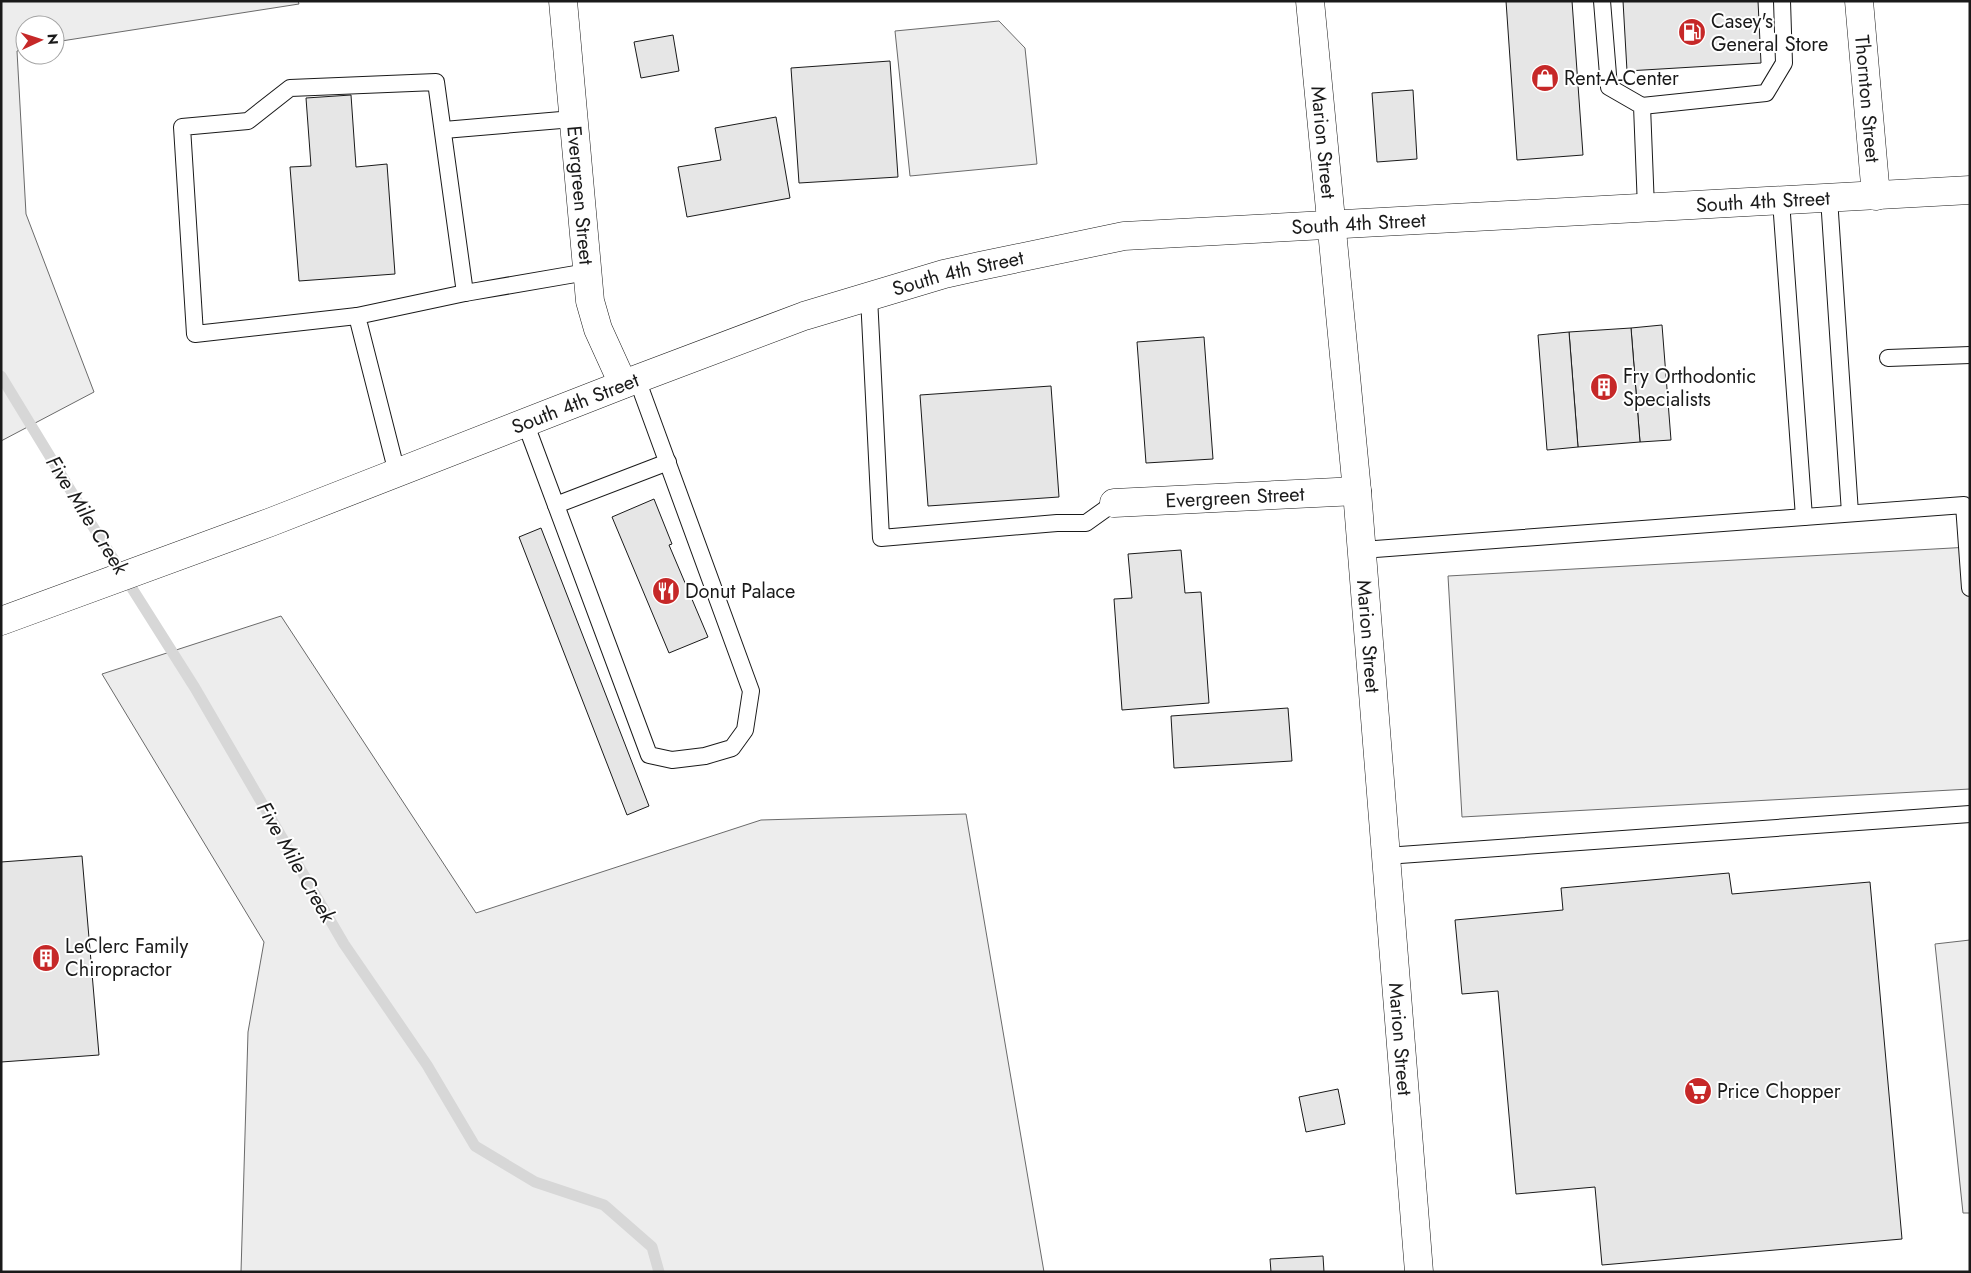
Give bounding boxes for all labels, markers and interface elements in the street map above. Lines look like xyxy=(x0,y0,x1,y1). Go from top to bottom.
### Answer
place label: Casey's General Store xyxy=(1711,7,1828,59)
north arrow xyxy=(15,15,65,65)
fuel station icon: Casey's General Store xyxy=(1677,17,1707,47)
text: N xyxy=(43,33,63,45)
street label: Thornton Street xyxy=(1848,34,1888,164)
shop icon: Rent-A-Center xyxy=(1530,63,1560,93)
place label: Rent-A-Center xyxy=(1564,64,1679,93)
street label: Marion Street xyxy=(1304,85,1343,200)
street label: Evergreen Street xyxy=(560,125,601,266)
street label: South 4th Street xyxy=(1695,183,1831,219)
street label: South 4th Street xyxy=(1291,205,1427,241)
street label: South 4th Street xyxy=(889,243,1026,303)
place label: Fry Orthodontic Specialists xyxy=(1623,362,1756,414)
street label: South 4th Street xyxy=(507,365,643,441)
building icon: Fry Orthodontic Specialists xyxy=(1589,372,1619,402)
water label: Five Mile Creek xyxy=(39,450,136,581)
street label: Evergreen Street xyxy=(1165,479,1305,515)
restaurant icon: Donut Palace xyxy=(651,576,681,606)
place label: Donut Palace xyxy=(685,577,795,606)
street label: Marion Street xyxy=(1350,579,1387,694)
water label: Five Mile Creek xyxy=(249,796,343,929)
place label: LeClerc Family Chiropractor xyxy=(65,932,188,984)
building icon: LeClerc Family Chiropractor xyxy=(31,943,61,973)
street label: Marion Street xyxy=(1382,982,1419,1097)
supermarket icon: Price Chopper xyxy=(1683,1076,1713,1106)
place label: Price Chopper xyxy=(1717,1077,1841,1106)

